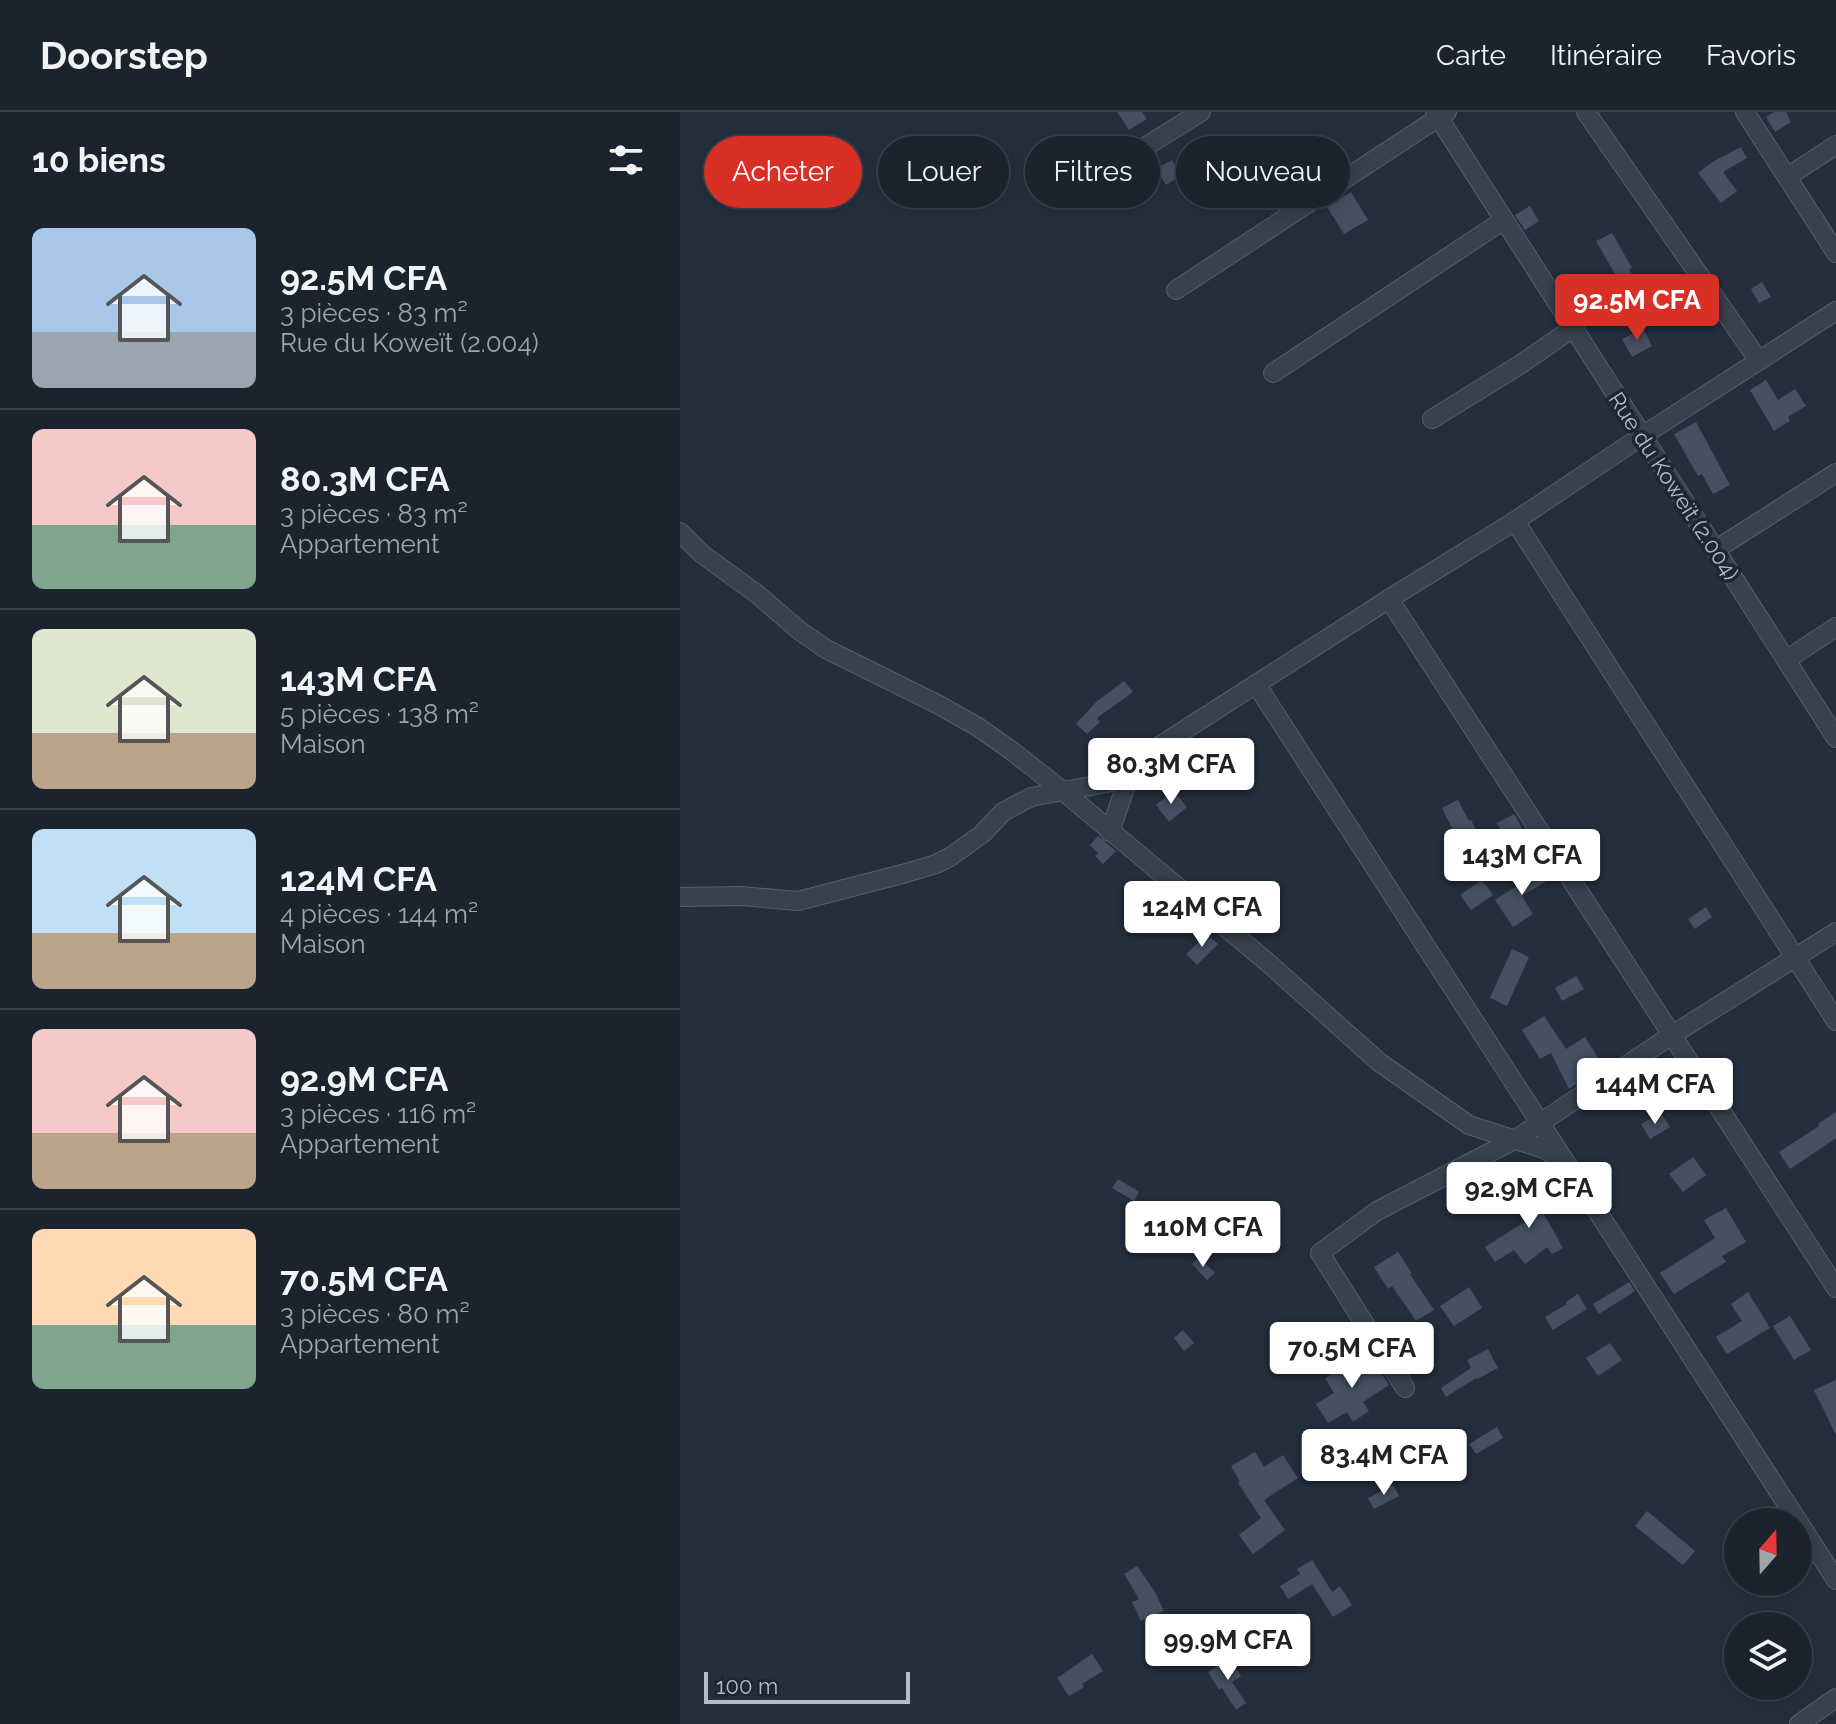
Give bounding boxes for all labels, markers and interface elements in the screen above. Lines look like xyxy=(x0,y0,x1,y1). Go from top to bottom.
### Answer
text: Doorstep xyxy=(40,33,208,78)
text: Carte xyxy=(1436,39,1506,72)
text: Itinéraire xyxy=(1550,39,1662,72)
text: Favoris xyxy=(1706,39,1796,72)
chip: Acheter xyxy=(704,136,862,208)
chip: Louer xyxy=(878,136,1009,208)
chip: Filtres xyxy=(1025,136,1160,208)
chip: Nouveau xyxy=(1176,136,1350,208)
icon: filters xyxy=(604,138,648,182)
text: 10 biens xyxy=(32,140,166,180)
text: 92.5M CFA xyxy=(280,258,447,298)
icon: home xyxy=(96,260,192,356)
pin: 92.5M CFA xyxy=(1545,274,1729,342)
text: 92.5M CFA xyxy=(1573,285,1701,315)
text: 3 pièces · 83 m² xyxy=(280,298,468,328)
text: Rue du Koweït (2.004) xyxy=(280,328,539,358)
street label: Rue du Koweït (2.004) xyxy=(1603,387,1745,585)
text: 80.3M CFA xyxy=(280,459,450,499)
icon: home xyxy=(96,461,192,557)
text: 3 pièces · 83 m² xyxy=(280,499,468,529)
text: Appartement xyxy=(280,529,440,559)
text: 143M CFA xyxy=(280,659,437,699)
icon: home xyxy=(96,661,192,757)
text: 5 pièces · 138 m² xyxy=(280,699,479,729)
text: Maison xyxy=(280,729,366,759)
pin: 80.3M CFA xyxy=(1079,738,1263,806)
text: 80.3M CFA xyxy=(1106,749,1236,779)
pin: 143M CFA xyxy=(1439,829,1605,897)
text: 143M CFA xyxy=(1462,840,1582,870)
text: 124M CFA xyxy=(280,859,437,899)
icon: home xyxy=(96,861,192,957)
pin: 124M CFA xyxy=(1119,881,1285,949)
text: 124M CFA xyxy=(1142,892,1262,922)
text: 4 pièces · 144 m² xyxy=(280,899,478,929)
text: Maison xyxy=(280,929,366,959)
pin: 144M CFA xyxy=(1572,1058,1738,1126)
text: 92.9M CFA xyxy=(280,1059,448,1099)
icon: home xyxy=(96,1061,192,1157)
text: 144M CFA xyxy=(1595,1069,1715,1099)
text: 3 pièces · 116 m² xyxy=(280,1099,476,1129)
text: Appartement xyxy=(280,1129,440,1159)
pin: 92.9M CFA xyxy=(1437,1162,1621,1230)
text: 92.9M CFA xyxy=(1465,1173,1593,1203)
pin: 110M CFA xyxy=(1120,1201,1286,1269)
text: 110M CFA xyxy=(1143,1212,1263,1242)
text: 70.5M CFA xyxy=(280,1259,448,1299)
icon: home xyxy=(96,1261,192,1357)
text: 3 pièces · 80 m² xyxy=(280,1299,470,1329)
pin: 70.5M CFA xyxy=(1260,1322,1444,1390)
text: Appartement xyxy=(280,1329,440,1359)
text: 70.5M CFA xyxy=(1288,1333,1416,1363)
pin: 83.4M CFA xyxy=(1292,1429,1476,1497)
text: 83.4M CFA xyxy=(1320,1440,1448,1470)
north arrow xyxy=(1724,1508,1812,1596)
map controls xyxy=(1724,1508,1812,1700)
button: layers xyxy=(1724,1612,1812,1700)
pin: 99.9M CFA xyxy=(1136,1614,1320,1682)
text: 99.9M CFA xyxy=(1163,1625,1293,1655)
scale bar xyxy=(704,1668,910,1704)
text: 100 m xyxy=(716,1673,778,1699)

